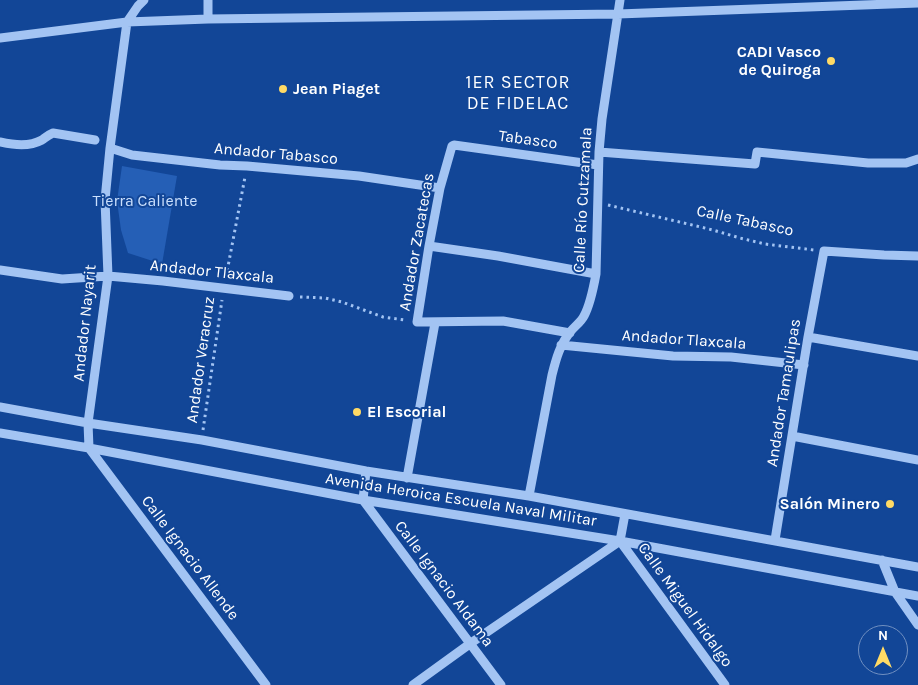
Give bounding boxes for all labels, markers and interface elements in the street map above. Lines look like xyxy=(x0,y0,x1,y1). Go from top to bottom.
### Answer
place label: CADI Vasco de Quiroga xyxy=(737,42,821,80)
marker: CADI Vasco de Quiroga xyxy=(825,55,837,67)
district label: 1ER SECTOR DE FIDELAC xyxy=(464,72,572,115)
place label: Jean Piaget xyxy=(293,79,380,99)
marker: Jean Piaget xyxy=(277,83,289,95)
street label: Tabasco xyxy=(497,126,559,154)
street label: Calle Río Cutzamala xyxy=(570,127,596,273)
street label: Andador Tabasco xyxy=(213,139,339,169)
street label: Andador Zacatecas xyxy=(395,171,439,313)
park label: Tierra Caliente xyxy=(92,191,198,211)
street label: Calle Tabasco xyxy=(695,201,795,241)
street label: Andador Tlaxcala xyxy=(149,256,275,288)
street label: Andador Nayarit xyxy=(69,264,101,382)
street label: Andador Veracruz xyxy=(183,296,219,424)
street label: Andador Tamaulipas xyxy=(763,318,805,468)
street label: Andador Tlaxcala xyxy=(621,326,747,354)
place label: El Escorial xyxy=(367,402,446,422)
marker: El Escorial xyxy=(351,406,363,418)
street label: Avenida Heroica Escuela Naval Militar xyxy=(324,469,598,531)
street label: Calle Ignacio Allende xyxy=(137,492,243,624)
place label: Salón Minero xyxy=(779,494,880,514)
marker: Salón Minero xyxy=(884,498,896,510)
street label: Calle Ignacio Aldama xyxy=(390,517,498,651)
street label: Calle Miguel Hidalgo xyxy=(633,539,737,671)
north arrow xyxy=(858,625,908,675)
text: N xyxy=(878,627,888,644)

